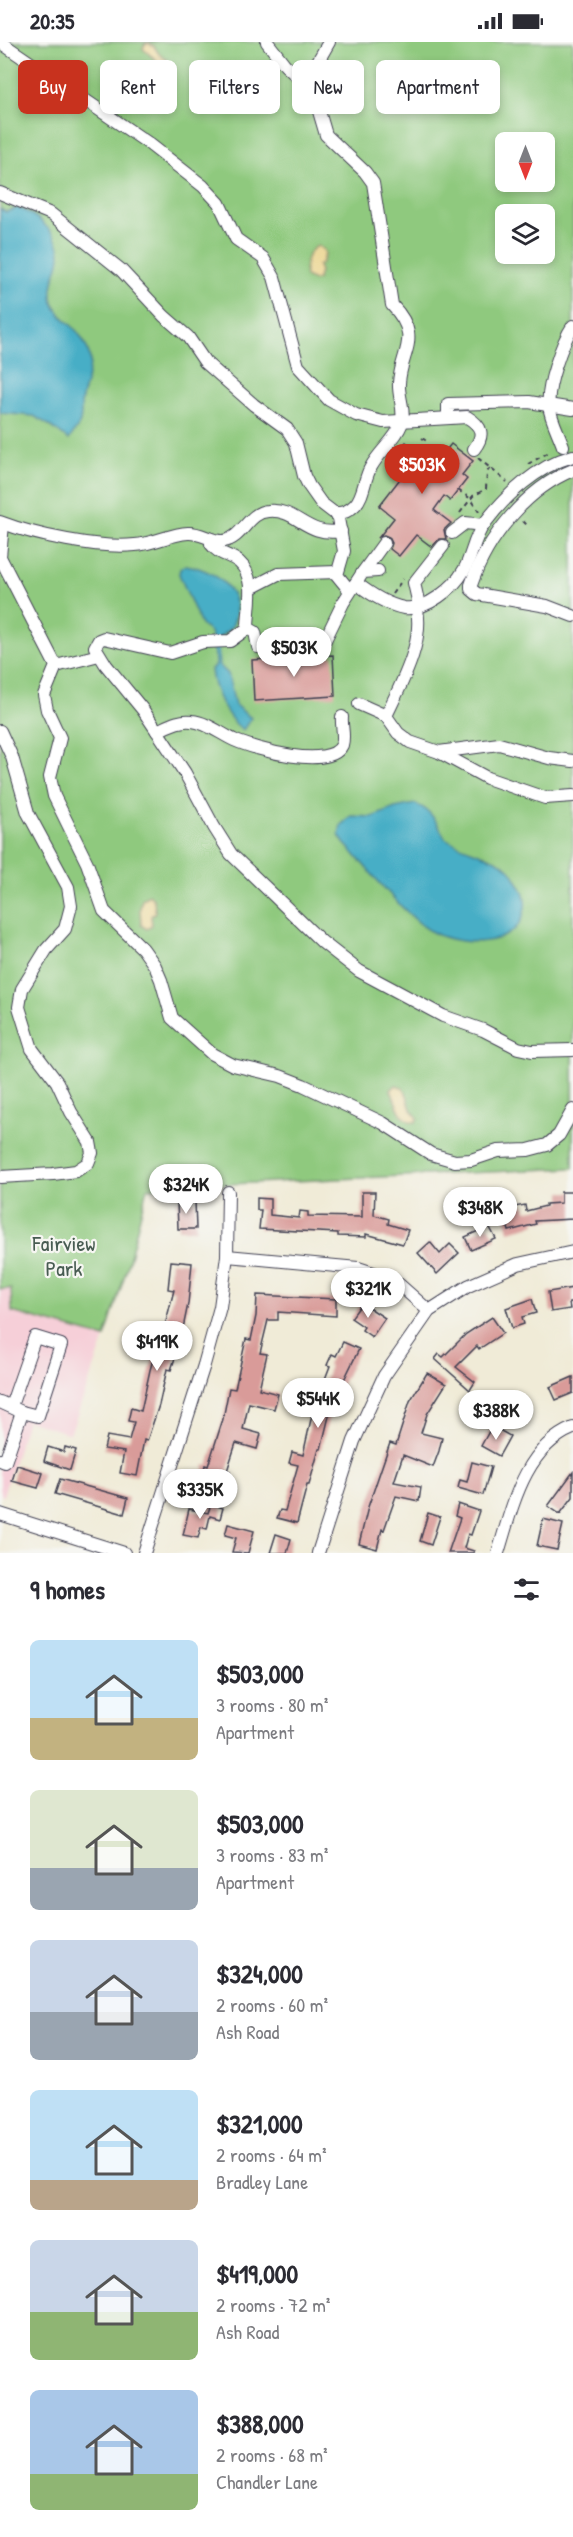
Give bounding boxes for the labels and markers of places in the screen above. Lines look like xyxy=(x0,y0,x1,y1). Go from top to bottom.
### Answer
pin: $503K xyxy=(380,444,464,495)
pin: $503K xyxy=(252,627,336,678)
pin: $324K xyxy=(144,1164,228,1215)
pin: $348K xyxy=(438,1187,522,1238)
pin: $321K xyxy=(326,1268,410,1319)
pin: $419K xyxy=(115,1321,199,1372)
pin: $544K xyxy=(276,1378,360,1429)
pin: $388K xyxy=(454,1390,538,1441)
pin: $335K xyxy=(158,1469,242,1520)

